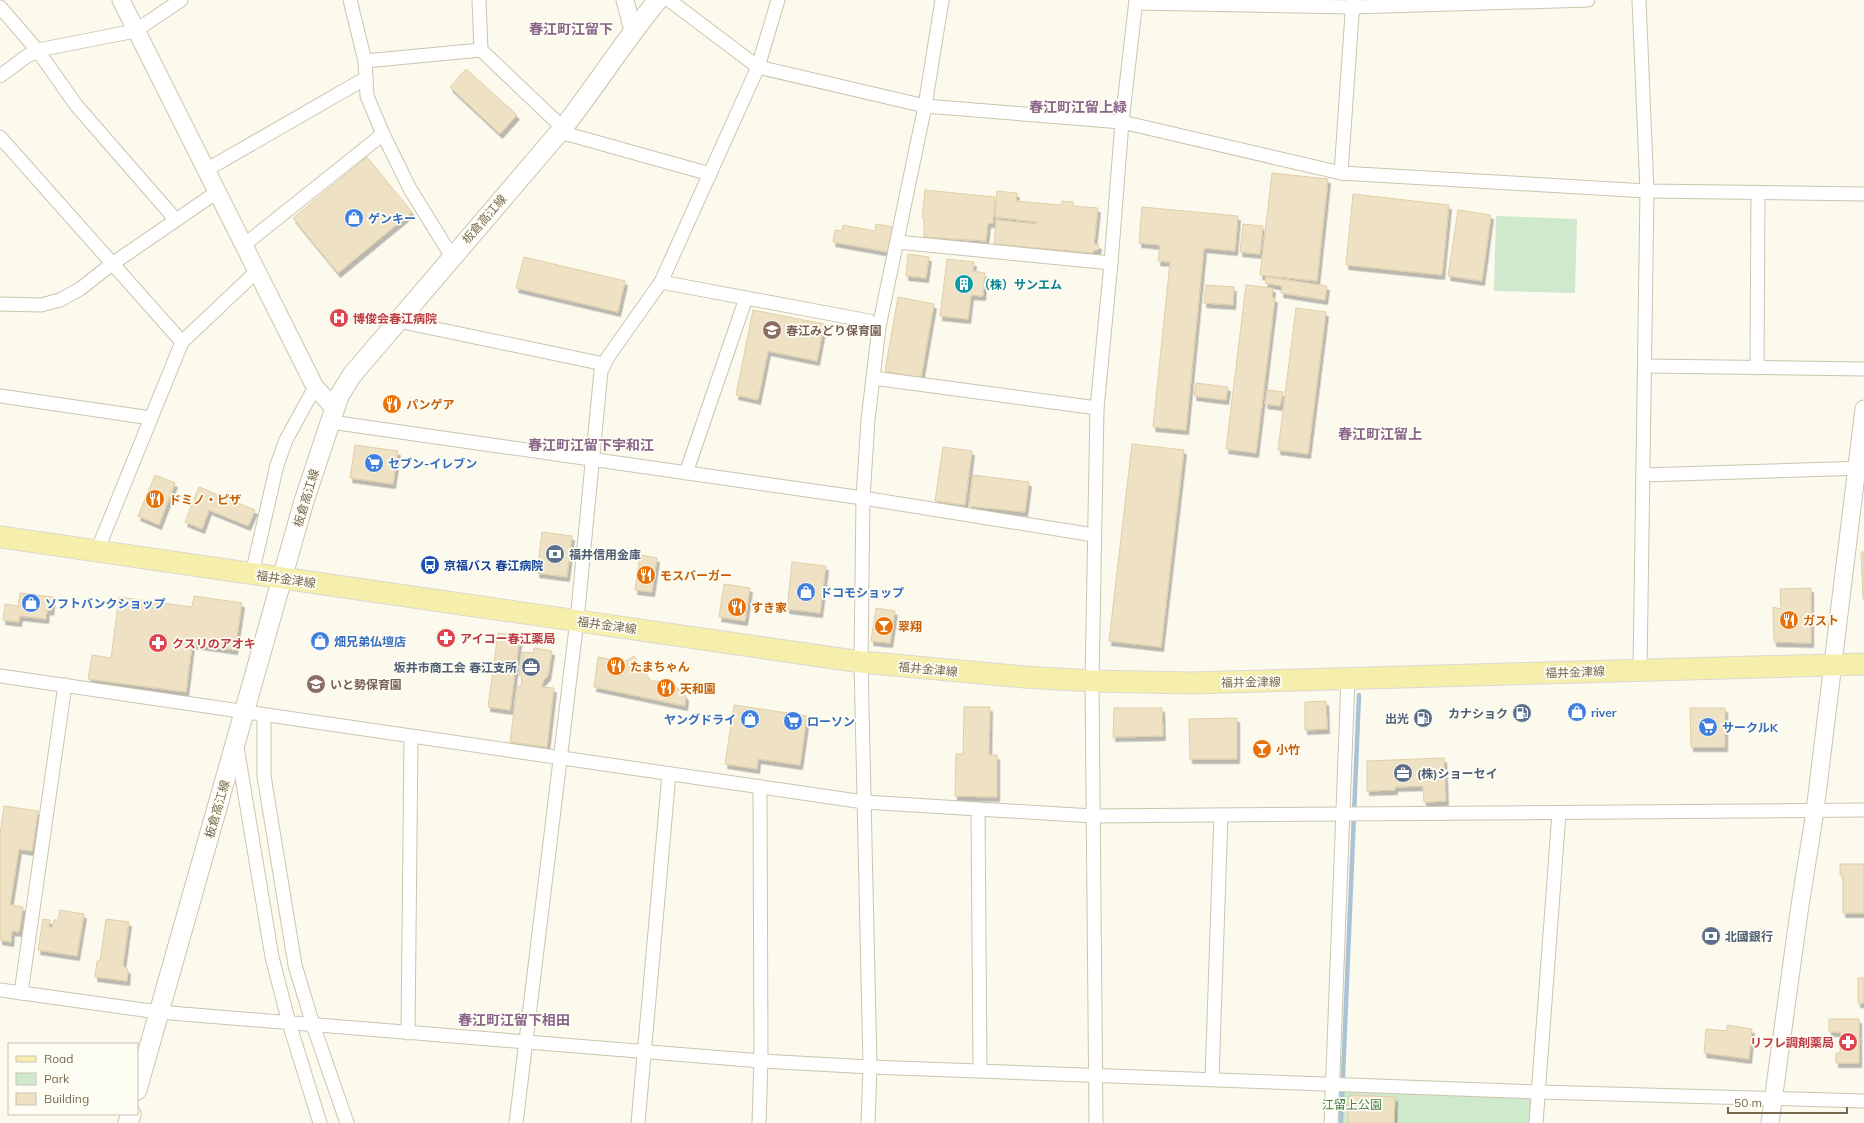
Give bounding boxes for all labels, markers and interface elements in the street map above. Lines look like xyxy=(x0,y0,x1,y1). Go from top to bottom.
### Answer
district label: 春江町江留下 xyxy=(529,20,613,38)
district label: 春江町江留上緑 xyxy=(1029,98,1127,116)
street label: 板倉高江線 xyxy=(459,191,509,247)
shop icon: ゲンキー xyxy=(343,207,365,229)
place label: ゲンキー xyxy=(368,211,416,226)
building icon: （株）サンエム xyxy=(953,273,975,295)
place label: （株）サンエム xyxy=(978,277,1062,292)
hospital icon: 博俊会春江病院 xyxy=(328,307,350,329)
place label: 博俊会春江病院 xyxy=(353,311,437,326)
school or university icon: 春江みどり保育園 xyxy=(761,319,783,341)
place label: 春江みどり保育園 xyxy=(786,323,882,338)
restaurant icon: パンゲア xyxy=(381,393,403,415)
place label: パンゲア xyxy=(406,397,455,412)
district label: 春江町江留上 xyxy=(1338,425,1422,443)
district label: 春江町江留下宇和江 xyxy=(528,436,654,454)
supermarket icon: セブン-イレブン xyxy=(363,452,385,474)
place label: セブン-イレブン xyxy=(388,456,477,471)
street label: 板倉高江線 xyxy=(290,467,322,529)
restaurant icon: ドミノ・ピザ xyxy=(144,488,166,510)
place label: ドミノ・ピザ xyxy=(169,492,241,507)
bank icon: 福井信用金庫 xyxy=(544,543,566,565)
place label: 福井信用金庫 xyxy=(569,547,641,562)
bus stop icon: 京福バス 春江病院 xyxy=(419,554,441,576)
place label: 京福バス 春江病院 xyxy=(444,558,543,573)
restaurant icon: モスバーガー xyxy=(635,564,657,586)
street label: 福井金津線 xyxy=(255,567,317,591)
place label: モスバーガー xyxy=(660,568,732,583)
shop icon: ドコモショップ xyxy=(795,581,817,603)
place label: ドコモショップ xyxy=(820,585,904,600)
shop icon: ソフトバンクショップ xyxy=(20,592,42,614)
place label: ソフトバンクショップ xyxy=(45,596,166,611)
restaurant icon: すき家 xyxy=(726,596,748,618)
place label: すき家 xyxy=(751,600,787,615)
restaurant icon: ガスト xyxy=(1778,609,1800,631)
street label: 福井金津線 xyxy=(576,613,638,637)
place label: ガスト xyxy=(1803,613,1839,628)
bar icon: 翠翔 xyxy=(873,615,895,637)
place label: 翠翔 xyxy=(898,619,922,634)
pharmacy icon: アイコー春江薬局 xyxy=(435,627,457,649)
shop icon: 畑兄弟仏壇店 xyxy=(309,630,331,652)
place label: アイコー春江薬局 xyxy=(460,631,555,646)
pharmacy icon: クスリのアオキ xyxy=(147,632,169,654)
place label: 畑兄弟仏壇店 xyxy=(334,634,406,649)
place label: クスリのアオキ xyxy=(172,636,256,651)
restaurant icon: たまちゃん xyxy=(605,655,627,677)
office icon: 坂井市商工会 春江支所 xyxy=(520,656,542,678)
place label: たまちゃん xyxy=(630,659,690,674)
street label: 福井金津線 xyxy=(897,659,959,679)
place label: 坂井市商工会 春江支所 xyxy=(394,660,517,675)
street label: 福井金津線 xyxy=(1545,663,1605,681)
school or university icon: いと勢保育園 xyxy=(305,673,327,695)
street label: 福井金津線 xyxy=(1221,674,1281,690)
place label: いと勢保育園 xyxy=(330,677,402,692)
restaurant icon: 天和園 xyxy=(655,677,677,699)
place label: 天和園 xyxy=(680,681,716,696)
shop icon: river xyxy=(1566,701,1588,723)
fuel station icon: カナショク xyxy=(1511,702,1533,724)
place label: river xyxy=(1591,705,1617,720)
place label: カナショク xyxy=(1448,706,1508,721)
fuel station icon: 出光 xyxy=(1412,707,1434,729)
shop icon: ヤングドライ xyxy=(739,708,761,730)
supermarket icon: ローソン xyxy=(782,710,804,732)
place label: 出光 xyxy=(1385,711,1409,726)
place label: ヤングドライ xyxy=(664,712,736,727)
place label: ローソン xyxy=(807,714,855,729)
supermarket icon: サークルK xyxy=(1697,716,1719,738)
place label: サークルK xyxy=(1722,720,1779,735)
bar icon: 小竹 xyxy=(1251,738,1273,760)
place label: 小竹 xyxy=(1276,742,1300,757)
office icon: (株)ショーセイ xyxy=(1392,762,1414,784)
place label: (株)ショーセイ xyxy=(1417,766,1498,781)
street label: 板倉高江線 xyxy=(202,778,232,840)
bank icon: 北國銀行 xyxy=(1700,925,1722,947)
place label: 北國銀行 xyxy=(1725,929,1773,944)
district label: 春江町江留下相田 xyxy=(458,1011,570,1029)
pharmacy icon: リフレ調剤薬局 xyxy=(1837,1031,1859,1053)
place label: リフレ調剤薬局 xyxy=(1750,1035,1834,1050)
legend xyxy=(8,1043,138,1115)
text: Road xyxy=(44,1051,73,1066)
text: Park xyxy=(44,1071,70,1086)
scale bar xyxy=(1728,1089,1847,1115)
text: Building xyxy=(44,1091,89,1106)
text: 50 m xyxy=(1734,1095,1762,1110)
park label: 江留上公園 xyxy=(1322,1097,1382,1112)

